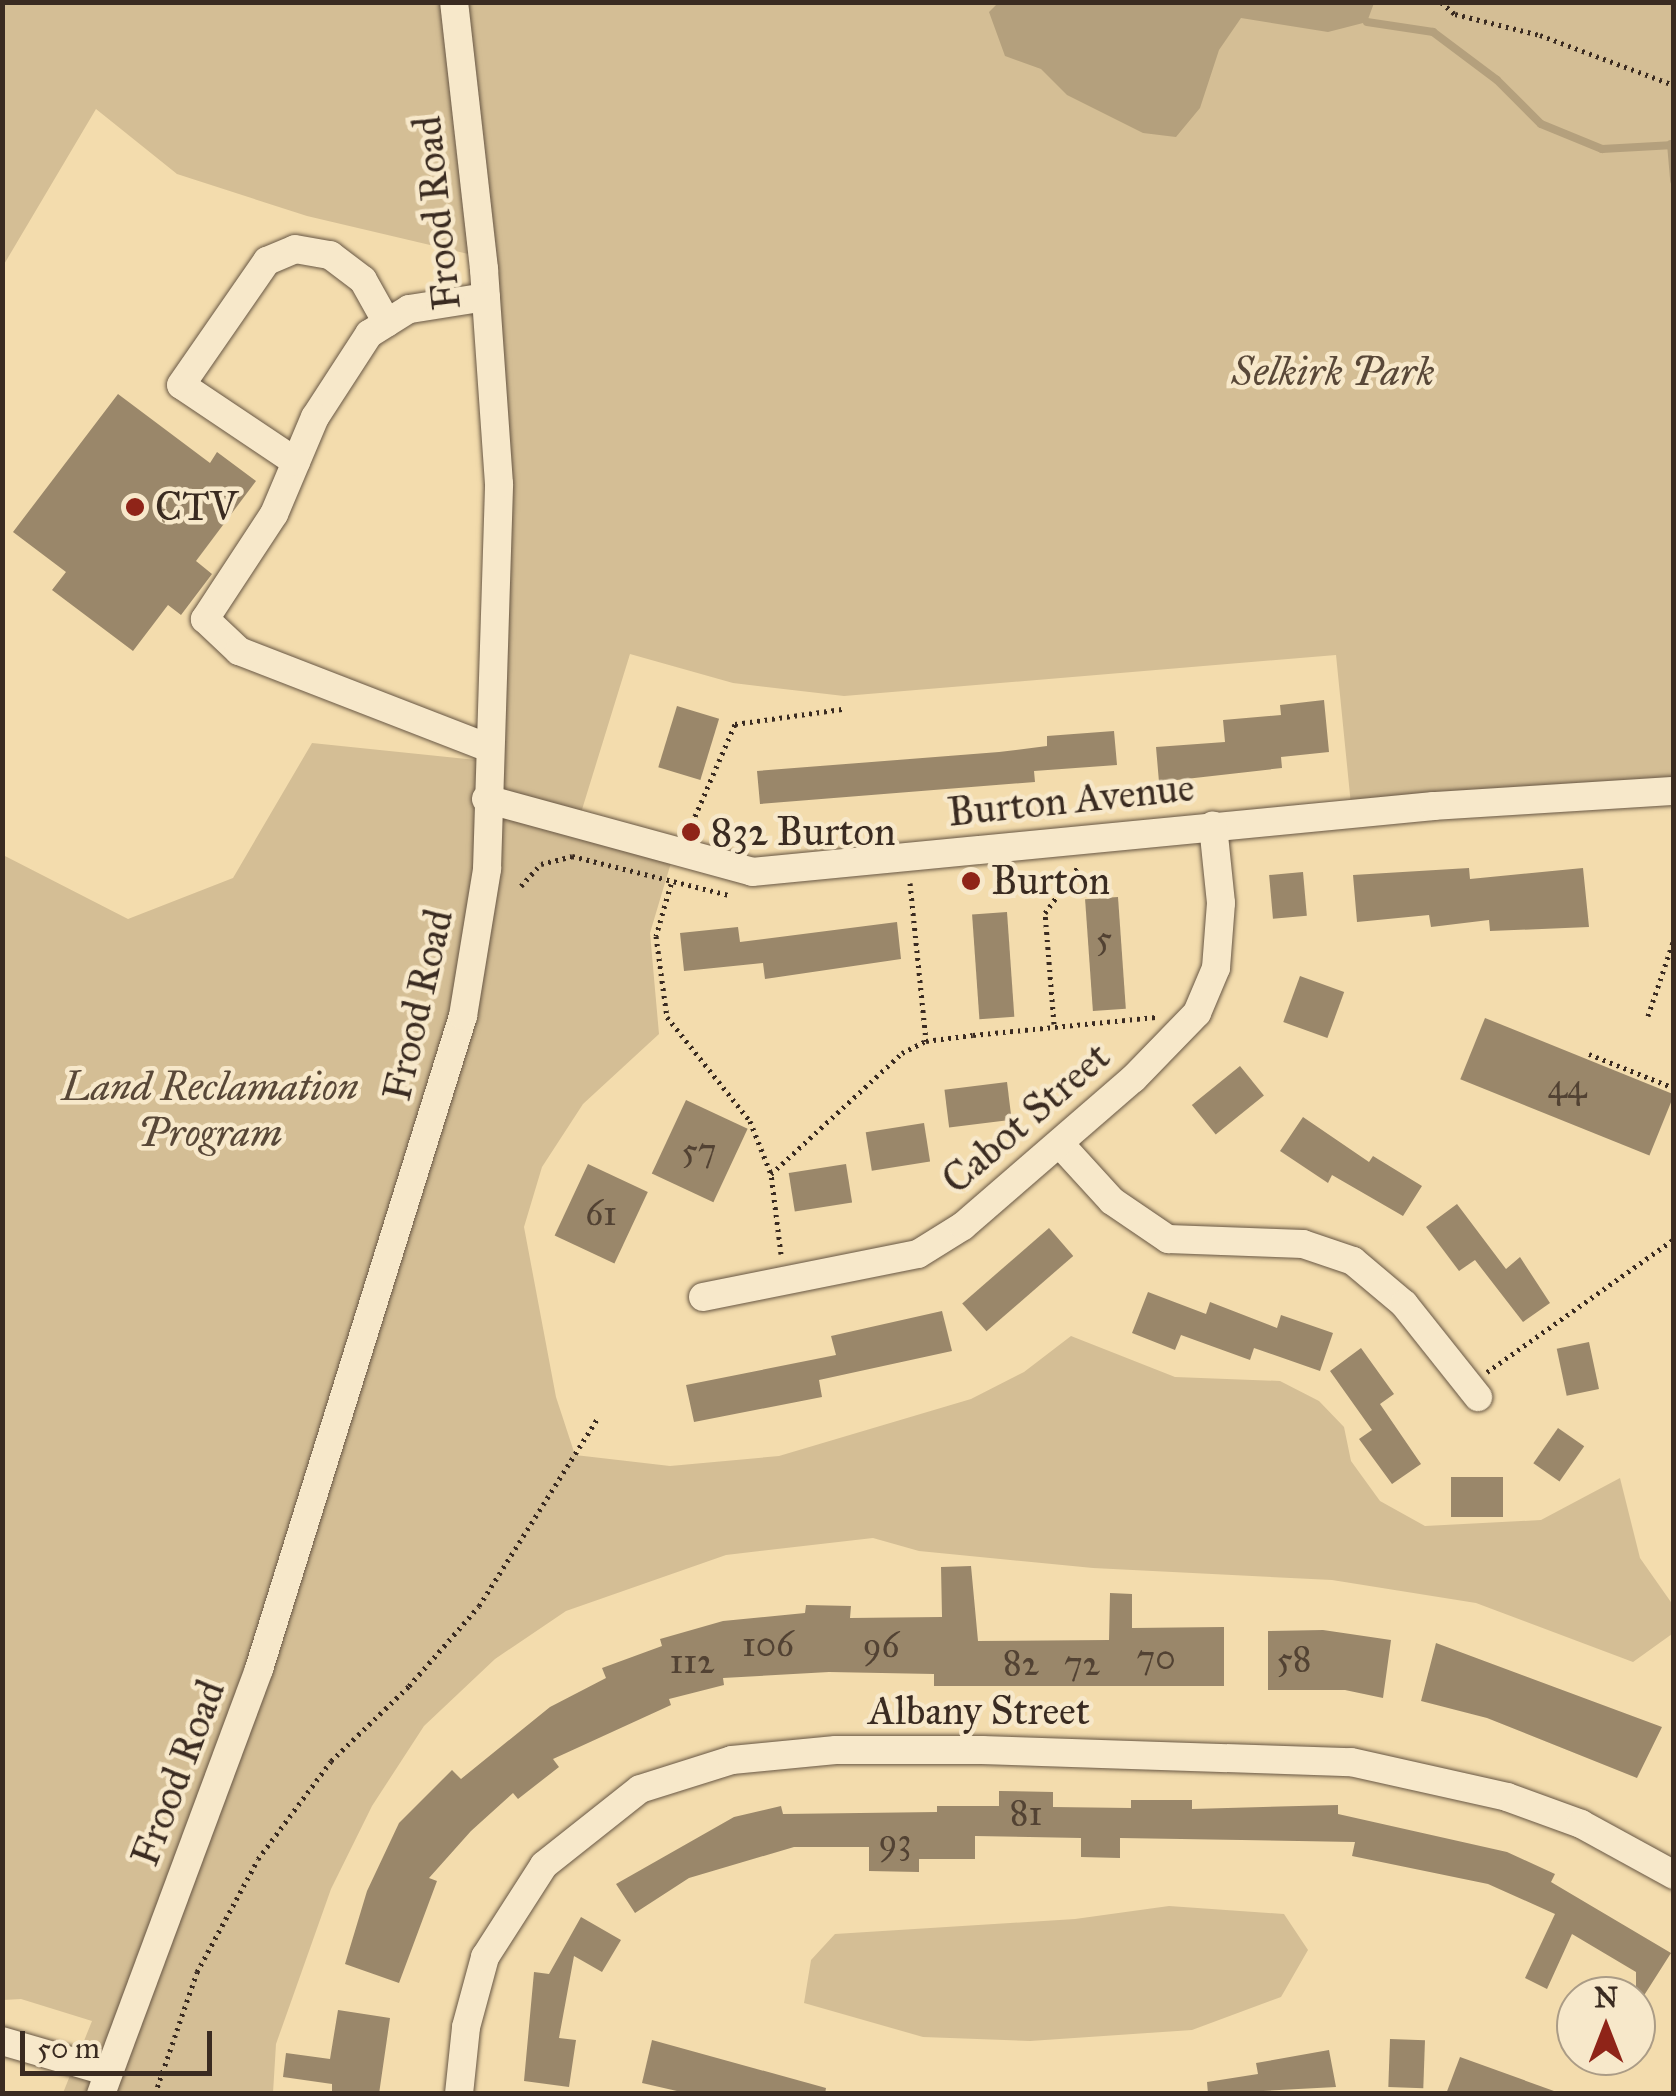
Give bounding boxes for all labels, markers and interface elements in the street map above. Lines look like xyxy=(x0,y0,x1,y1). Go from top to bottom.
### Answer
street label: Frood Road xyxy=(403,114,471,312)
park label: Selkirk Park xyxy=(1231,348,1435,396)
place label: CTV xyxy=(155,483,238,531)
marker: CTV xyxy=(124,496,146,518)
street label: Burton Avenue xyxy=(945,763,1197,837)
place label: 832 Burton xyxy=(711,808,896,856)
marker: 832 Burton xyxy=(680,821,702,843)
place label: Burton xyxy=(991,857,1110,905)
marker: Burton xyxy=(960,870,982,892)
street label: Frood Road xyxy=(373,905,463,1105)
house number: 5 xyxy=(1096,918,1112,960)
street label: Cabot Street xyxy=(932,1032,1120,1204)
park label: Land Reclamation Program xyxy=(62,1063,358,1157)
house number: 44 xyxy=(1548,1066,1586,1108)
house number: 57 xyxy=(682,1130,716,1172)
house number: 61 xyxy=(585,1193,617,1235)
house number: 106 xyxy=(742,1624,794,1666)
house number: 96 xyxy=(863,1625,899,1667)
house number: 70 xyxy=(1136,1637,1176,1679)
house number: 58 xyxy=(1277,1639,1311,1681)
house number: 112 xyxy=(670,1641,714,1683)
house number: 82 xyxy=(1003,1643,1039,1685)
house number: 72 xyxy=(1064,1643,1100,1685)
street label: Frood Road xyxy=(121,1673,235,1873)
street label: Albany Street xyxy=(868,1687,1090,1735)
house number: 81 xyxy=(1010,1793,1042,1835)
house number: 93 xyxy=(879,1821,911,1863)
north arrow xyxy=(1556,1976,1656,2076)
text: N xyxy=(1594,1980,1618,2015)
scale bar xyxy=(25,2011,218,2073)
text: 50 m xyxy=(37,2030,100,2066)

